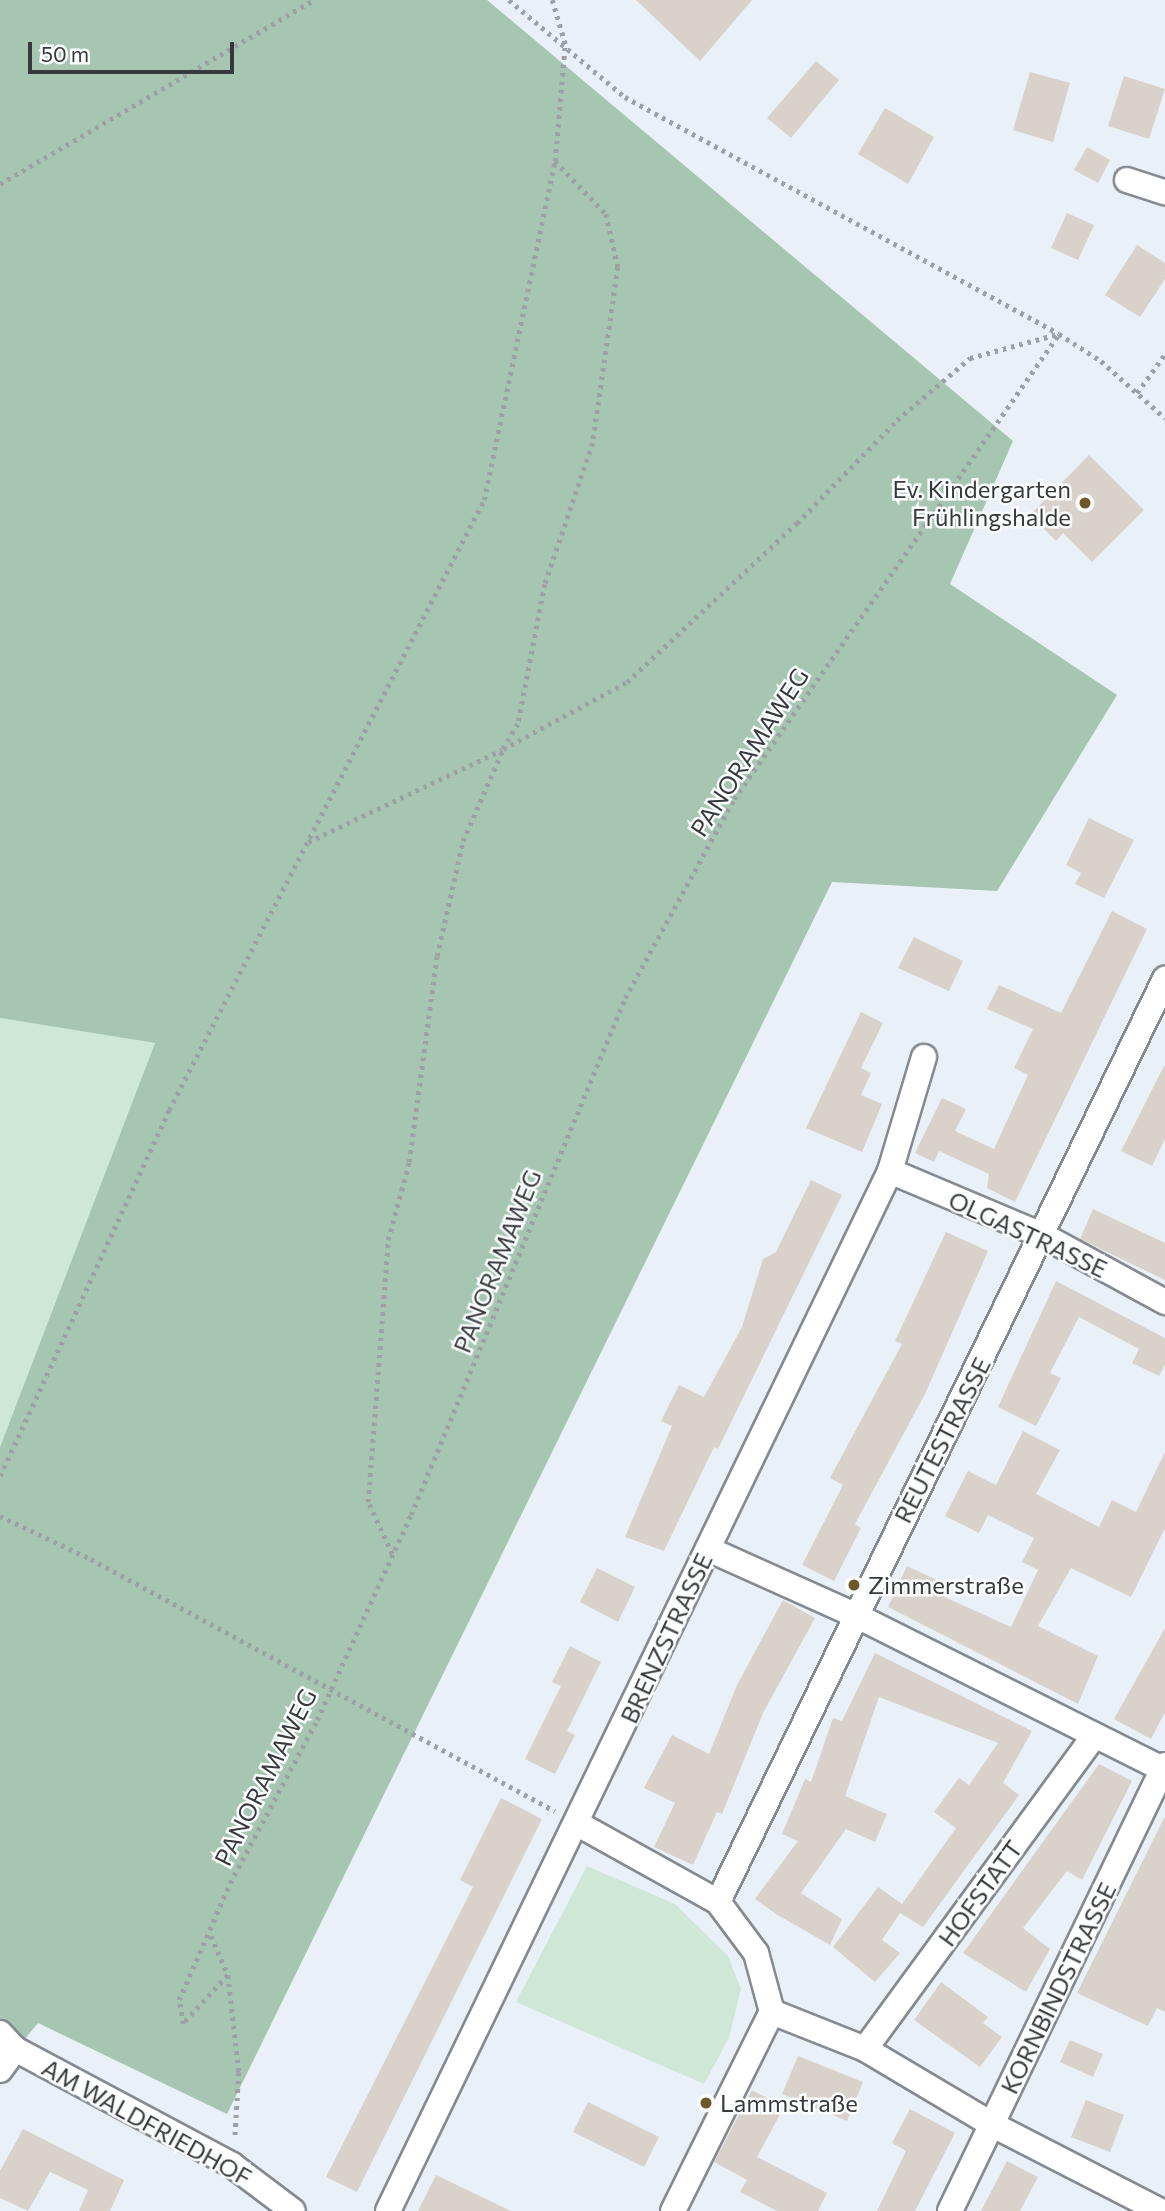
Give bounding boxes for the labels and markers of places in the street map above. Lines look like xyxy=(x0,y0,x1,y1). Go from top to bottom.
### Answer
place label: Ev. Kindergarten Frühlingshalde xyxy=(893,475,1071,531)
marker: Ev. Kindergarten Frühlingshalde xyxy=(1077,495,1093,511)
place label: Zimmerstraße xyxy=(868,1571,1024,1599)
marker: Zimmerstraße xyxy=(846,1577,862,1593)
place label: Lammstraße xyxy=(720,2089,858,2117)
marker: Lammstraße xyxy=(698,2095,714,2111)

